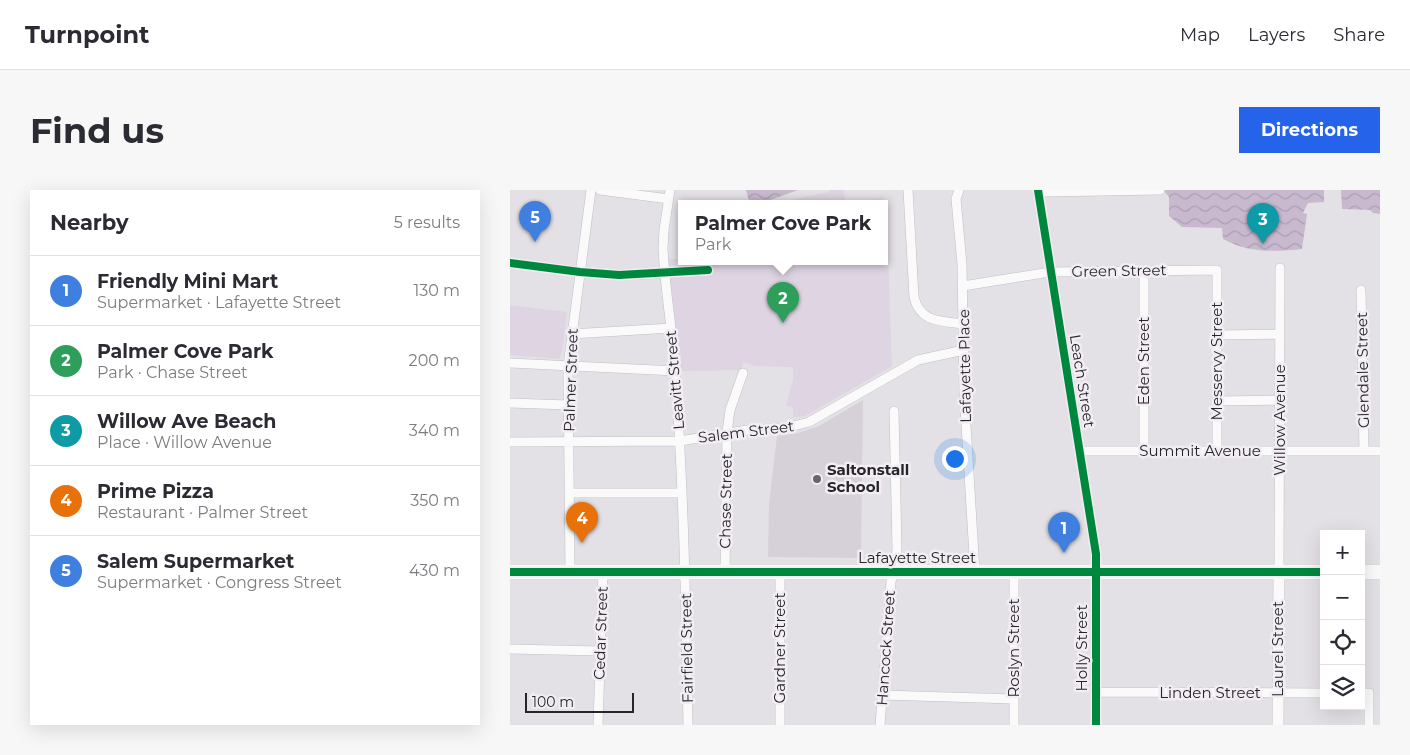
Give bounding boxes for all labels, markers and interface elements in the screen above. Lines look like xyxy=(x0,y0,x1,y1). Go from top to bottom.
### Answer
text: Turnpoint xyxy=(25,20,149,49)
text: Map xyxy=(1180,24,1220,46)
text: Layers xyxy=(1248,24,1305,46)
text: Share xyxy=(1333,24,1385,46)
button: Directions xyxy=(1239,107,1380,153)
text: Find us xyxy=(30,109,164,152)
popup xyxy=(678,200,888,265)
pin: 5 xyxy=(519,201,551,242)
pin: 3 xyxy=(1247,203,1279,244)
text: Nearby xyxy=(50,210,129,235)
text: Palmer Cove Park xyxy=(695,212,871,235)
text: 5 results xyxy=(394,213,460,232)
text: Park xyxy=(695,235,731,254)
street label: Green Street xyxy=(1071,260,1167,281)
text: Friendly Mini Mart xyxy=(97,270,278,293)
text: 1 xyxy=(63,281,69,300)
text: 130 m xyxy=(413,281,460,300)
pin: 2 xyxy=(767,282,799,323)
text: Supermarket · Lafayette Street xyxy=(97,293,341,312)
street label: Messervy Street xyxy=(1207,302,1226,420)
street label: Lafayette Place xyxy=(954,309,975,423)
street label: Glendale Street xyxy=(1352,312,1373,428)
street label: Eden Street xyxy=(1134,317,1153,405)
street label: Palmer Street xyxy=(559,328,582,432)
street label: Leavitt Street xyxy=(661,330,688,430)
street label: Leach Street xyxy=(1066,333,1099,429)
text: Palmer Cove Park xyxy=(97,340,274,363)
text: 2 xyxy=(61,351,71,370)
text: 200 m xyxy=(409,351,460,370)
text: Park · Chase Street xyxy=(97,363,248,382)
street label: Willow Avenue xyxy=(1270,364,1289,476)
text: Willow Ave Beach xyxy=(97,410,276,433)
street label: Salem Street xyxy=(697,416,795,447)
text: 3 xyxy=(61,421,71,440)
text: 340 m xyxy=(409,421,460,440)
text: Place · Willow Avenue xyxy=(97,433,272,452)
street label: Summit Avenue xyxy=(1139,441,1261,460)
your location xyxy=(942,446,968,472)
street label: Chase Street xyxy=(715,453,736,549)
place label: Saltonstall School xyxy=(827,460,909,496)
marker: Saltonstall School xyxy=(811,473,823,485)
text: Prime Pizza xyxy=(97,480,214,503)
text: 4 xyxy=(60,491,72,510)
text: 350 m xyxy=(410,491,460,510)
pin: 4 xyxy=(566,502,598,543)
text: Restaurant · Palmer Street xyxy=(97,503,308,522)
pin: 1 xyxy=(1048,512,1080,553)
map controls xyxy=(1320,530,1365,710)
button: + xyxy=(1320,530,1365,575)
street label: Lafayette Street xyxy=(858,548,976,567)
text: Salem Supermarket xyxy=(97,550,294,573)
text: 5 xyxy=(61,561,71,580)
text: 430 m xyxy=(409,561,460,580)
text: Supermarket · Congress Street xyxy=(97,573,342,592)
button: − xyxy=(1320,575,1365,620)
street label: Cedar Street xyxy=(589,586,612,680)
street label: Hancock Street xyxy=(872,590,899,706)
street label: Fairfield Street xyxy=(676,593,697,703)
street label: Gardner Street xyxy=(770,593,789,703)
street label: Roslyn Street xyxy=(1004,598,1023,698)
street label: Laurel Street xyxy=(1268,601,1287,697)
street label: Holly Street xyxy=(1072,604,1091,692)
button: locate xyxy=(1320,620,1365,665)
button: layers xyxy=(1320,665,1365,710)
street label: Linden Street xyxy=(1159,683,1261,702)
scale bar xyxy=(525,690,634,713)
text: 100 m xyxy=(532,693,574,711)

